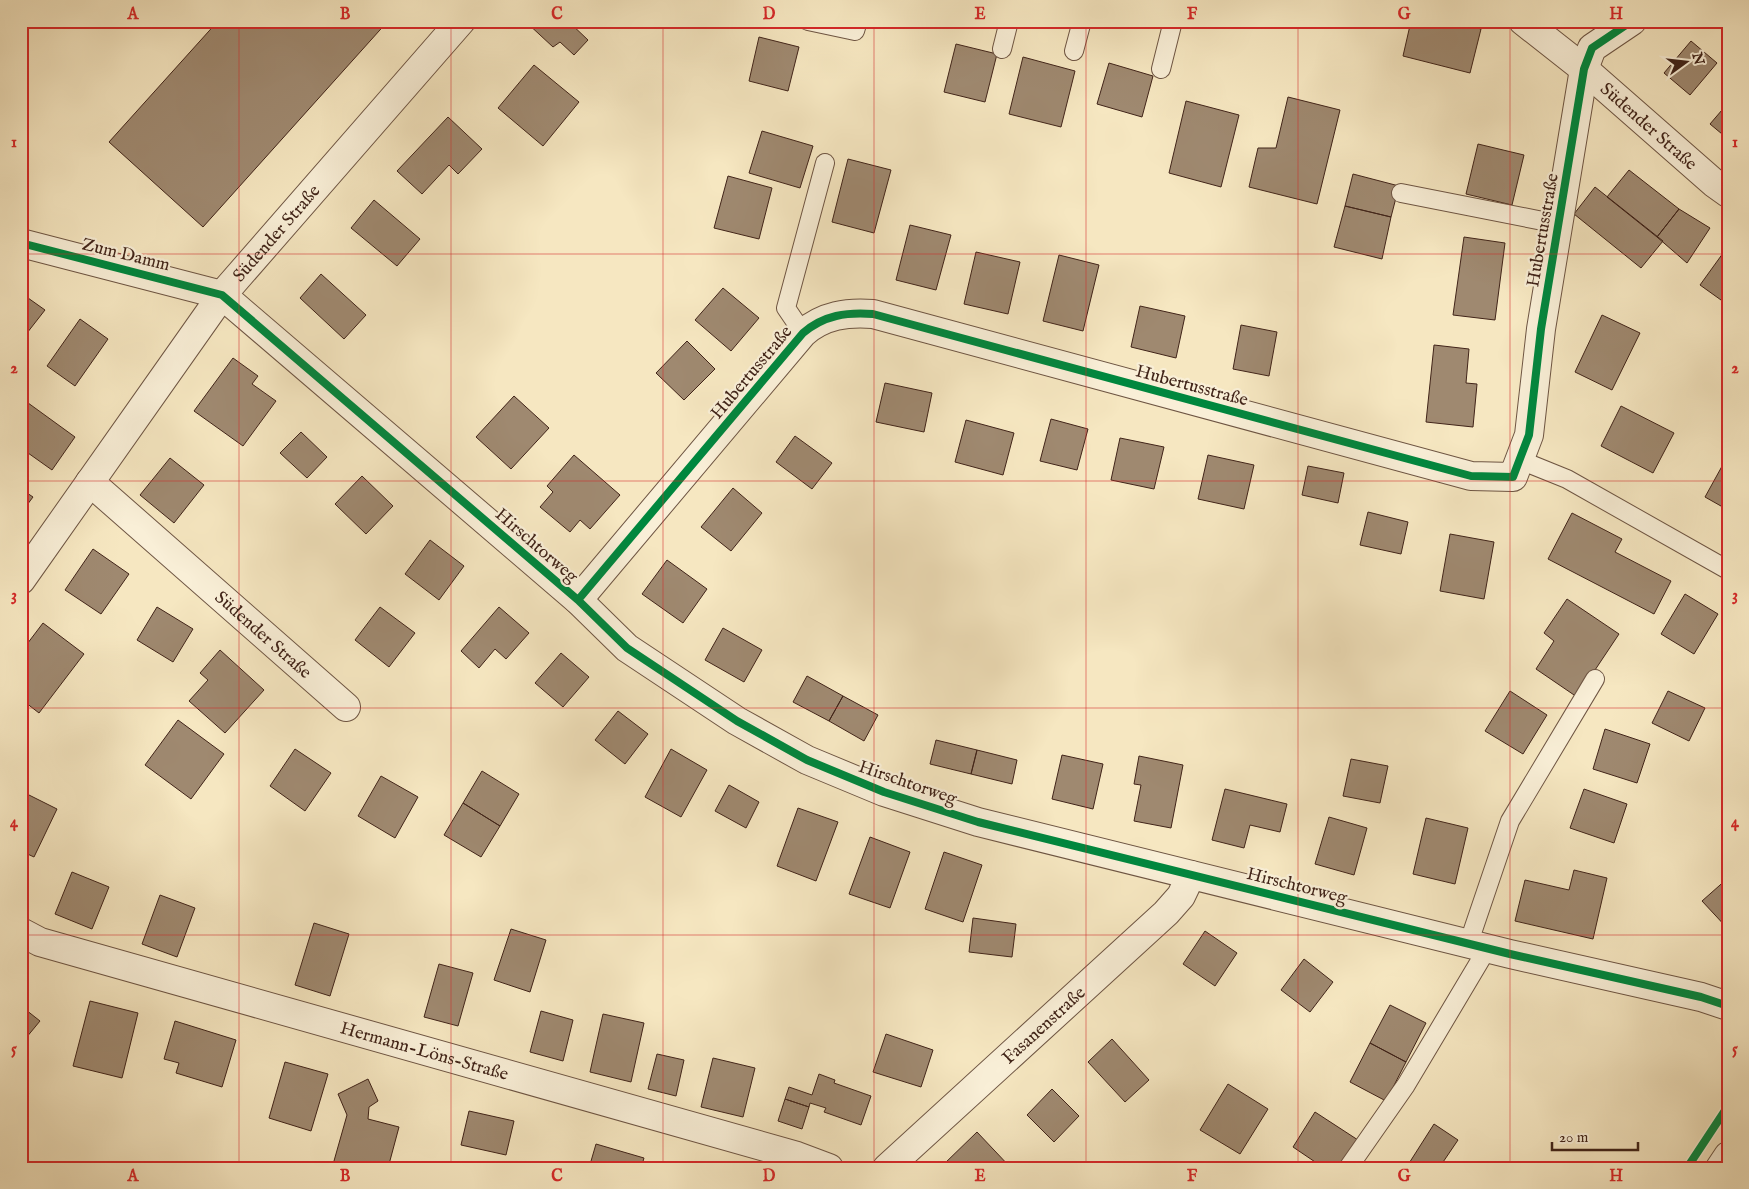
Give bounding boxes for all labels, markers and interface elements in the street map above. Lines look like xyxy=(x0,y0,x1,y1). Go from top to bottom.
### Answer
text: A xyxy=(127,5,140,25)
text: B xyxy=(340,5,351,25)
text: C xyxy=(551,5,563,25)
text: D xyxy=(763,5,776,25)
text: E xyxy=(974,5,986,25)
text: F xyxy=(1187,5,1198,25)
text: G xyxy=(1398,5,1411,25)
text: H xyxy=(1609,5,1623,25)
north arrow xyxy=(1662,38,1712,88)
text: N xyxy=(1687,50,1708,67)
street label: Südender Straße xyxy=(1595,78,1701,176)
text: 1 xyxy=(11,133,17,153)
text: 1 xyxy=(1732,133,1738,153)
street label: Hubertusstraße xyxy=(1522,171,1565,289)
street label: Südender Straße xyxy=(228,181,326,287)
street label: Zum Damm xyxy=(79,233,172,278)
street label: Hubertusstraße xyxy=(706,321,798,425)
text: 2 xyxy=(10,359,18,379)
text: 2 xyxy=(1731,359,1739,379)
street label: Hubertusstraße xyxy=(1133,360,1250,412)
street label: Hirschtorweg xyxy=(490,504,582,589)
text: 3 xyxy=(11,586,17,606)
text: 3 xyxy=(1732,586,1738,606)
street label: Südender Straße xyxy=(209,587,316,684)
street label: Hirschtorweg xyxy=(855,756,960,811)
text: 4 xyxy=(10,813,19,833)
text: 4 xyxy=(1731,813,1740,833)
street label: Hirschtorweg xyxy=(1244,863,1349,910)
street label: Fasanenstraße xyxy=(998,982,1091,1070)
street label: Hermann-Löns-Straße xyxy=(337,1017,511,1087)
text: 5 xyxy=(11,1040,17,1060)
text: 5 xyxy=(1732,1040,1738,1060)
scale bar xyxy=(1552,1119,1638,1151)
text: 20 m xyxy=(1559,1128,1589,1147)
text: A xyxy=(127,1167,140,1187)
text: B xyxy=(340,1167,351,1187)
text: C xyxy=(551,1167,563,1187)
text: D xyxy=(763,1167,776,1187)
text: E xyxy=(974,1167,986,1187)
text: F xyxy=(1187,1167,1198,1187)
text: G xyxy=(1398,1167,1411,1187)
text: H xyxy=(1609,1167,1623,1187)

